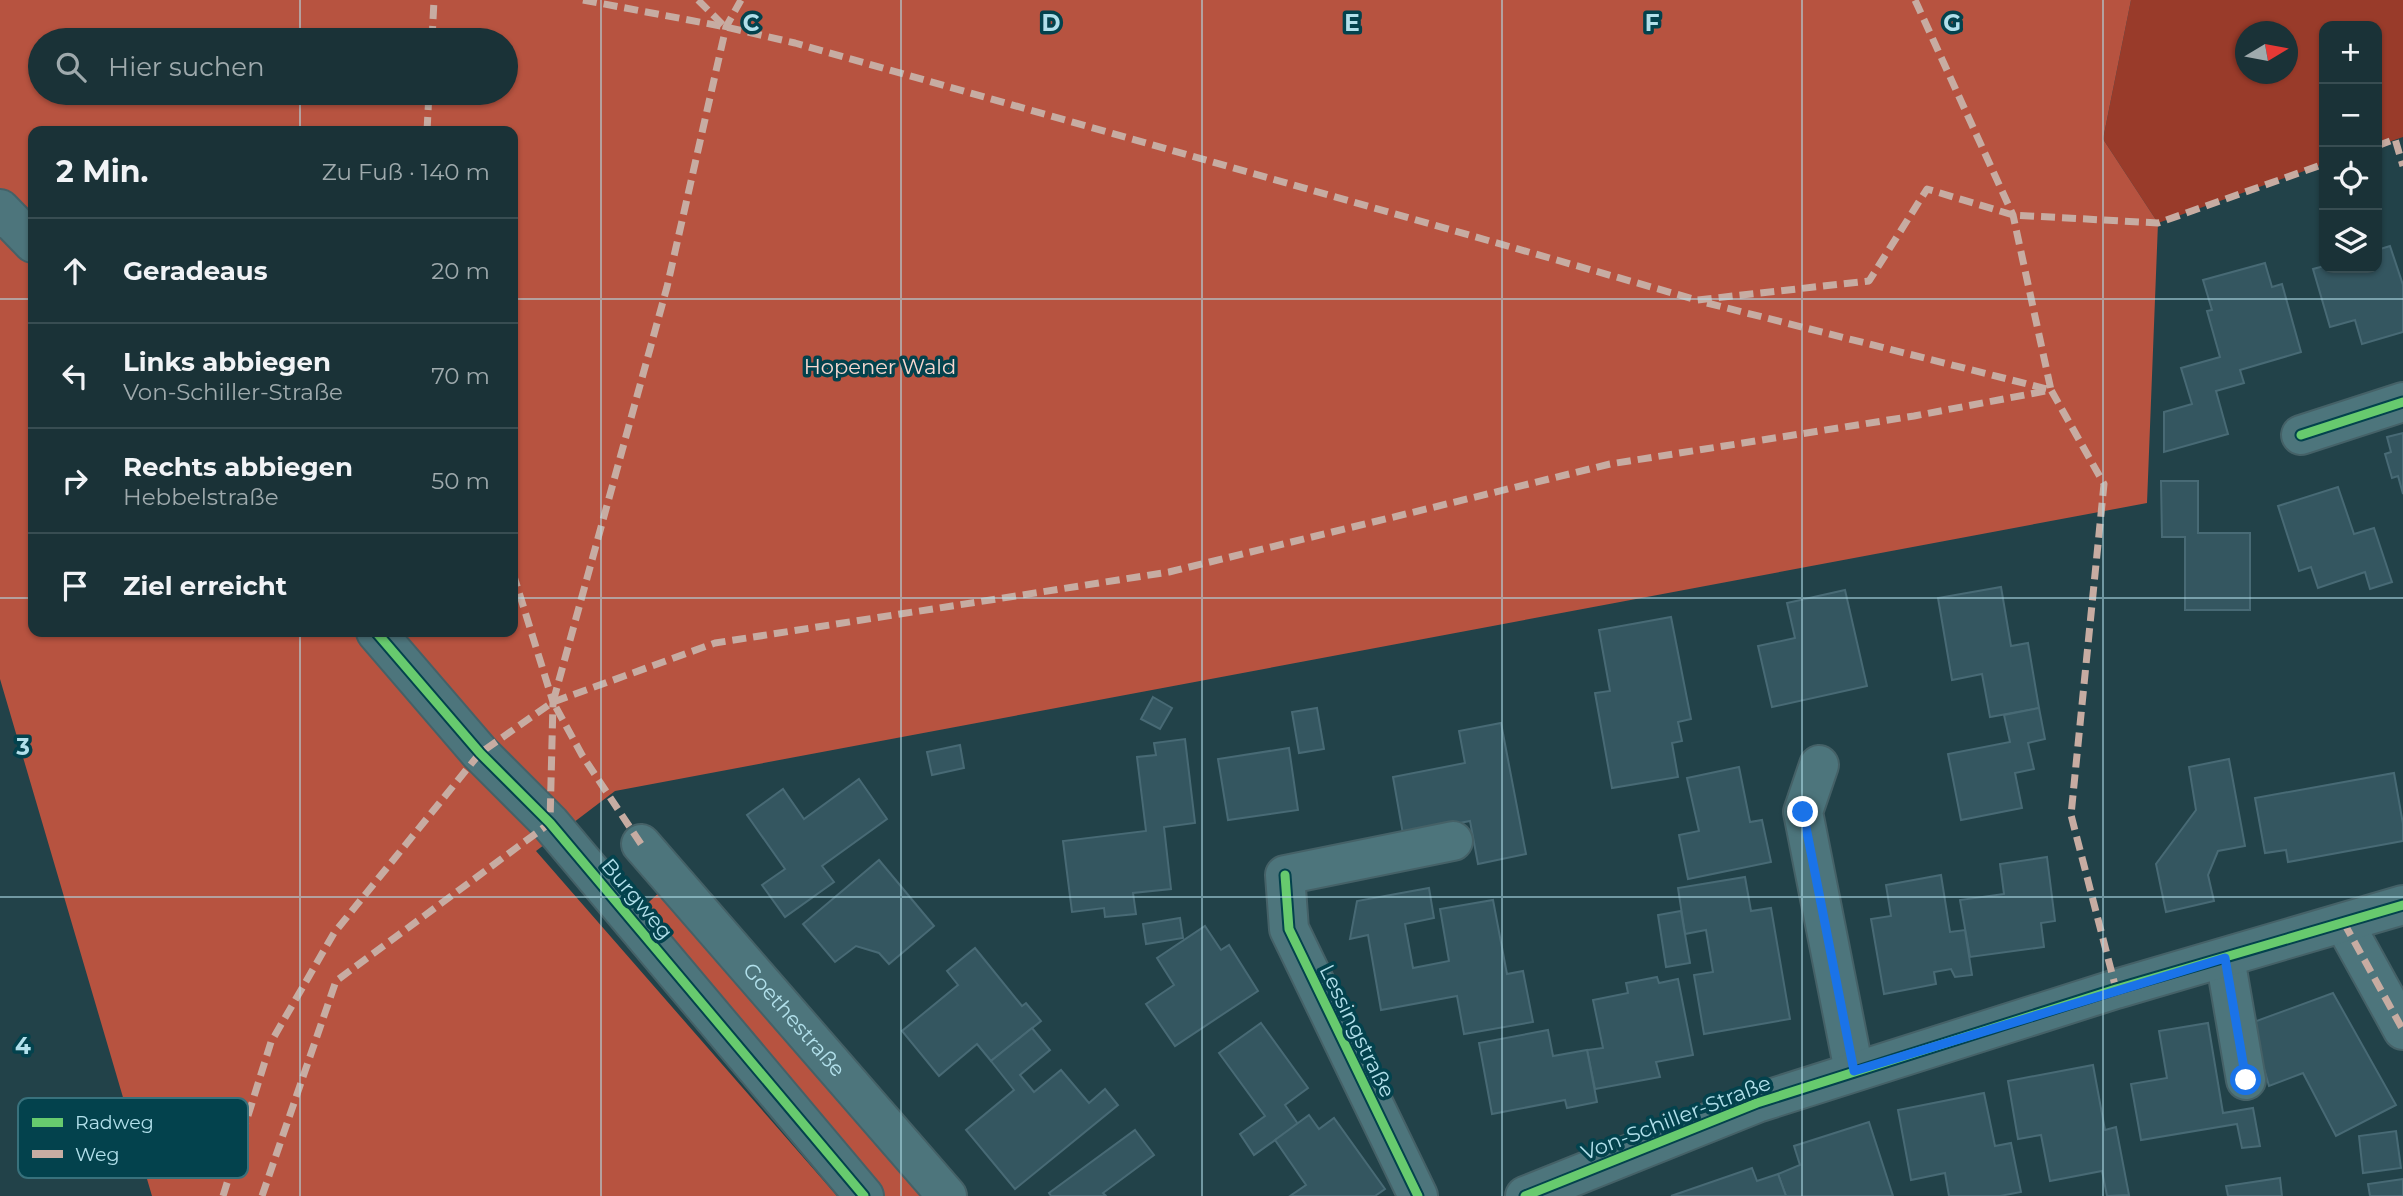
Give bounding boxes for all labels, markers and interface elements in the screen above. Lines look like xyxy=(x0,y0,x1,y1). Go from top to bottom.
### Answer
text: C xyxy=(743,9,760,37)
text: D xyxy=(1042,9,1061,37)
text: E xyxy=(1344,9,1360,37)
text: F xyxy=(1645,9,1660,37)
text: G xyxy=(1943,9,1961,37)
north arrow xyxy=(2235,21,2298,84)
map controls xyxy=(2319,21,2382,273)
button: + xyxy=(2319,21,2382,84)
search box xyxy=(28,28,518,105)
icon: search xyxy=(52,48,90,86)
text: Hier suchen xyxy=(108,51,265,83)
button: − xyxy=(2319,84,2382,147)
button: locate xyxy=(2319,147,2382,210)
text: 2 Min. xyxy=(56,153,148,190)
text: Zu Fuß · 140 m xyxy=(322,158,490,186)
button: layers xyxy=(2319,210,2382,273)
icon: ahead xyxy=(56,252,94,290)
text: Geradeaus xyxy=(123,255,268,287)
text: 20 m xyxy=(431,257,490,285)
text: Links abbiegen xyxy=(123,346,331,378)
park label: Hopener Wald xyxy=(804,354,956,379)
icon: left xyxy=(56,357,94,395)
text: 70 m xyxy=(431,362,490,390)
text: Von-Schiller-Straße xyxy=(123,378,343,406)
text: Rechts abbiegen xyxy=(123,451,353,483)
icon: right xyxy=(56,462,94,500)
text: 50 m xyxy=(431,467,490,495)
text: Hebbelstraße xyxy=(123,483,279,511)
icon: arrive xyxy=(56,567,94,605)
text: Ziel erreicht xyxy=(123,570,287,602)
text: 3 xyxy=(15,733,30,761)
route end xyxy=(1787,796,1818,827)
street label: Burgweg xyxy=(596,853,678,944)
street label: Goethestraße xyxy=(738,957,851,1082)
street label: Lessingstraße xyxy=(1314,960,1400,1101)
text: 4 xyxy=(15,1032,31,1060)
route start xyxy=(2230,1064,2261,1095)
street label: Von-Schiller-Straße xyxy=(1578,1070,1774,1165)
legend xyxy=(18,1098,248,1178)
text: Radweg xyxy=(75,1111,154,1134)
text: Weg xyxy=(75,1143,120,1166)

